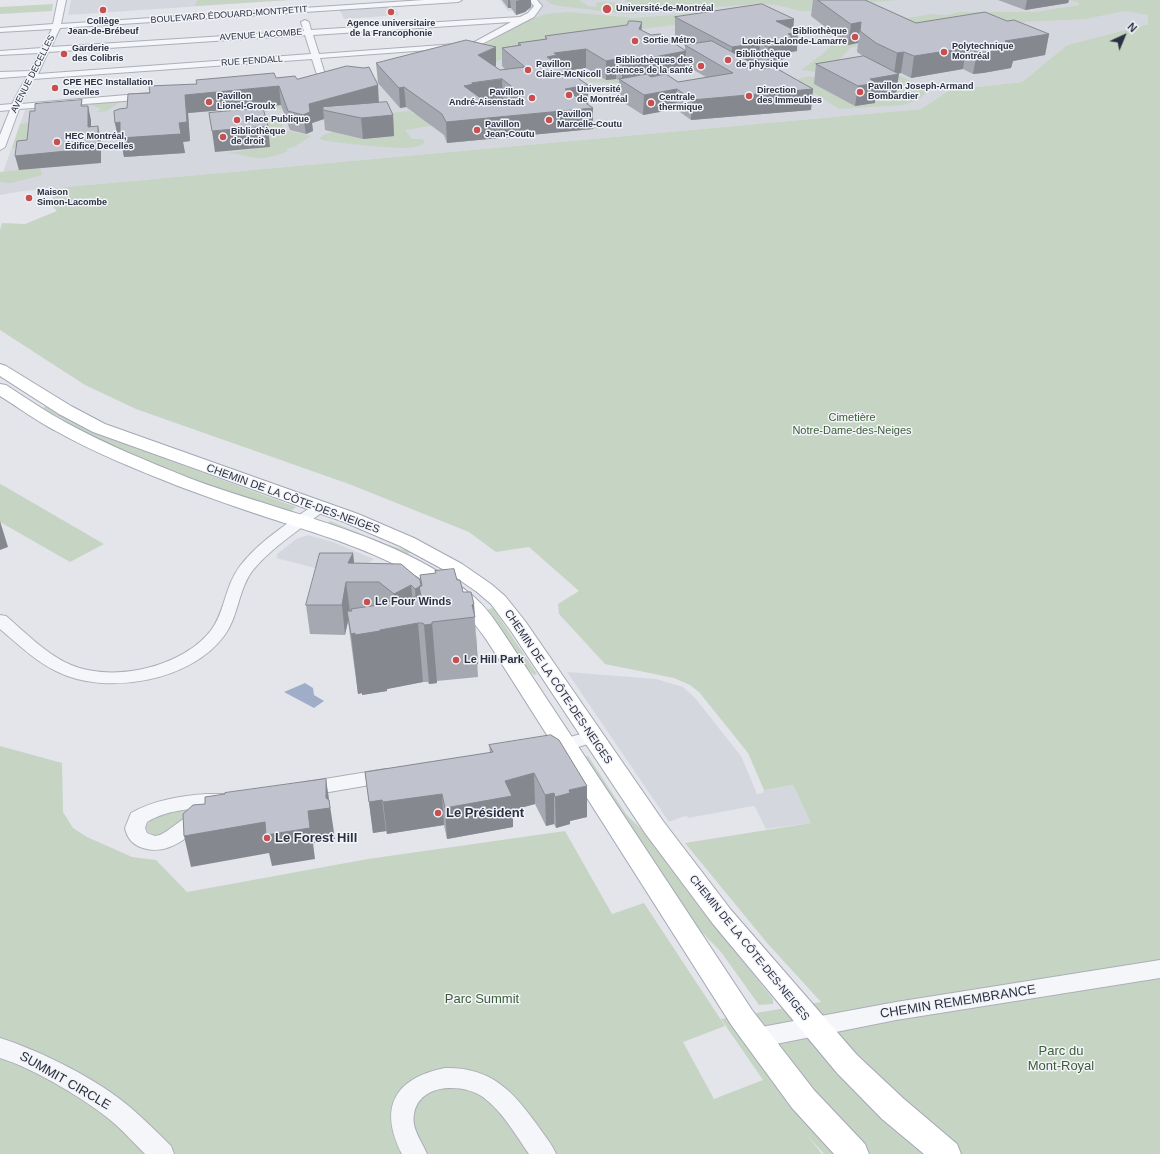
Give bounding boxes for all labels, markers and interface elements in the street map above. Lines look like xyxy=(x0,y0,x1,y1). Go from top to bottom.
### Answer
marker: Université-de-Montréal xyxy=(601,3,613,15)
street label: BOULEVARD ÉDOUARD-MONTPETIT xyxy=(150,4,308,26)
place label: Université-de-Montréal xyxy=(616,4,714,14)
marker: Collège Jean-de-Brébeuf xyxy=(98,5,108,15)
marker: Agence universitaire de la Francophonie xyxy=(386,7,396,17)
north arrow xyxy=(1104,16,1144,56)
place label: Collège Jean-de-Brébeuf xyxy=(67,17,139,38)
place label: Agence universitaire de la Francophonie xyxy=(347,19,435,40)
text: N xyxy=(1125,20,1139,34)
street label: AVENUE LACOMBE xyxy=(219,27,303,43)
place label: Bibliothèque Louise-Lalonde-Lamarre xyxy=(742,27,847,48)
marker: Bibliothèque Louise-Lalonde-Lamarre xyxy=(850,32,860,42)
street label: AVENUE DECELLES xyxy=(9,33,57,115)
marker: Sortie Métro xyxy=(630,36,640,46)
place label: Sortie Métro xyxy=(643,36,696,46)
place label: Polytechnique Montréal xyxy=(952,42,1014,63)
place label: Garderie des Colibris xyxy=(72,44,124,65)
marker: Polytechnique Montréal xyxy=(939,47,949,57)
marker: Garderie des Colibris xyxy=(59,49,69,59)
place label: Bibliothèque de physique xyxy=(736,50,790,71)
street label: RUE FENDALL xyxy=(221,53,283,69)
marker: Bibliothèque de physique xyxy=(723,55,733,65)
place label: Bibliothèques des sciences de la santé xyxy=(606,56,693,77)
place label: Pavillon Claire-McNicoll xyxy=(536,60,601,81)
marker: Bibliothèques des sciences de la santé xyxy=(696,61,706,71)
marker: Pavillon Claire-McNicoll xyxy=(523,65,533,75)
place label: CPE HEC Installation Decelles xyxy=(63,78,153,99)
place label: Pavillon Joseph-Armand Bombardier xyxy=(868,82,974,103)
marker: CPE HEC Installation Decelles xyxy=(50,83,60,93)
place label: Université de Montréal xyxy=(577,85,628,106)
place label: Direction des Immeubles xyxy=(757,86,822,107)
marker: Pavillon Joseph-Armand Bombardier xyxy=(855,87,865,97)
place label: Pavillon André-Aisenstadt xyxy=(449,88,524,109)
marker: Université de Montréal xyxy=(564,90,574,100)
marker: Direction des Immeubles xyxy=(744,91,754,101)
place label: Pavillon Lionel-Groulx xyxy=(217,92,276,113)
marker: Pavillon André-Aisenstadt xyxy=(527,93,537,103)
place label: Centrale thermique xyxy=(659,93,703,114)
marker: Pavillon Lionel-Groulx xyxy=(204,97,214,107)
marker: Centrale thermique xyxy=(646,98,656,108)
place label: Pavillon Marcelle-Coutu xyxy=(557,110,622,131)
marker: Place Publique xyxy=(232,115,242,125)
place label: Place Publique xyxy=(245,115,309,125)
marker: Pavillon Marcelle-Coutu xyxy=(544,115,554,125)
place label: Pavillon Jean-Coutu xyxy=(485,120,534,141)
marker: Pavillon Jean-Coutu xyxy=(472,125,482,135)
place label: Bibliothèque de droit xyxy=(231,127,285,148)
place label: HEC Montréal, Édifice Decelles xyxy=(65,132,134,153)
marker: Bibliothèque de droit xyxy=(218,132,228,142)
marker: HEC Montréal, Édifice Decelles xyxy=(52,137,62,147)
place label: Maison Simon-Lacombe xyxy=(37,188,107,209)
marker: Maison Simon-Lacombe xyxy=(24,193,34,203)
park label: Cimetière Notre-Dame-des-Neiges xyxy=(792,411,912,437)
street label: CHEMIN DE LA CÔTE-DES-NEIGES xyxy=(205,461,381,537)
place label: Le Four Winds xyxy=(375,595,451,609)
marker: Le Four Winds xyxy=(362,597,372,607)
street label: CHEMIN DE LA CÔTE-DES-NEIGES xyxy=(501,607,615,767)
place label: Le Hill Park xyxy=(464,653,524,667)
marker: Le Hill Park xyxy=(451,655,461,665)
place label: Le Président xyxy=(446,805,524,821)
marker: Le Président xyxy=(433,808,443,818)
place label: Le Forest Hill xyxy=(275,830,357,846)
marker: Le Forest Hill xyxy=(262,833,272,843)
street label: CHEMIN DE LA CÔTE-DES-NEIGES xyxy=(686,873,812,1023)
street label: CHEMIN REMEMBRANCE xyxy=(879,982,1037,1022)
park label: Parc Summit xyxy=(445,991,519,1007)
park label: Parc du Mont-Royal xyxy=(1028,1043,1094,1074)
street label: SUMMIT CIRCLE xyxy=(17,1049,113,1113)

